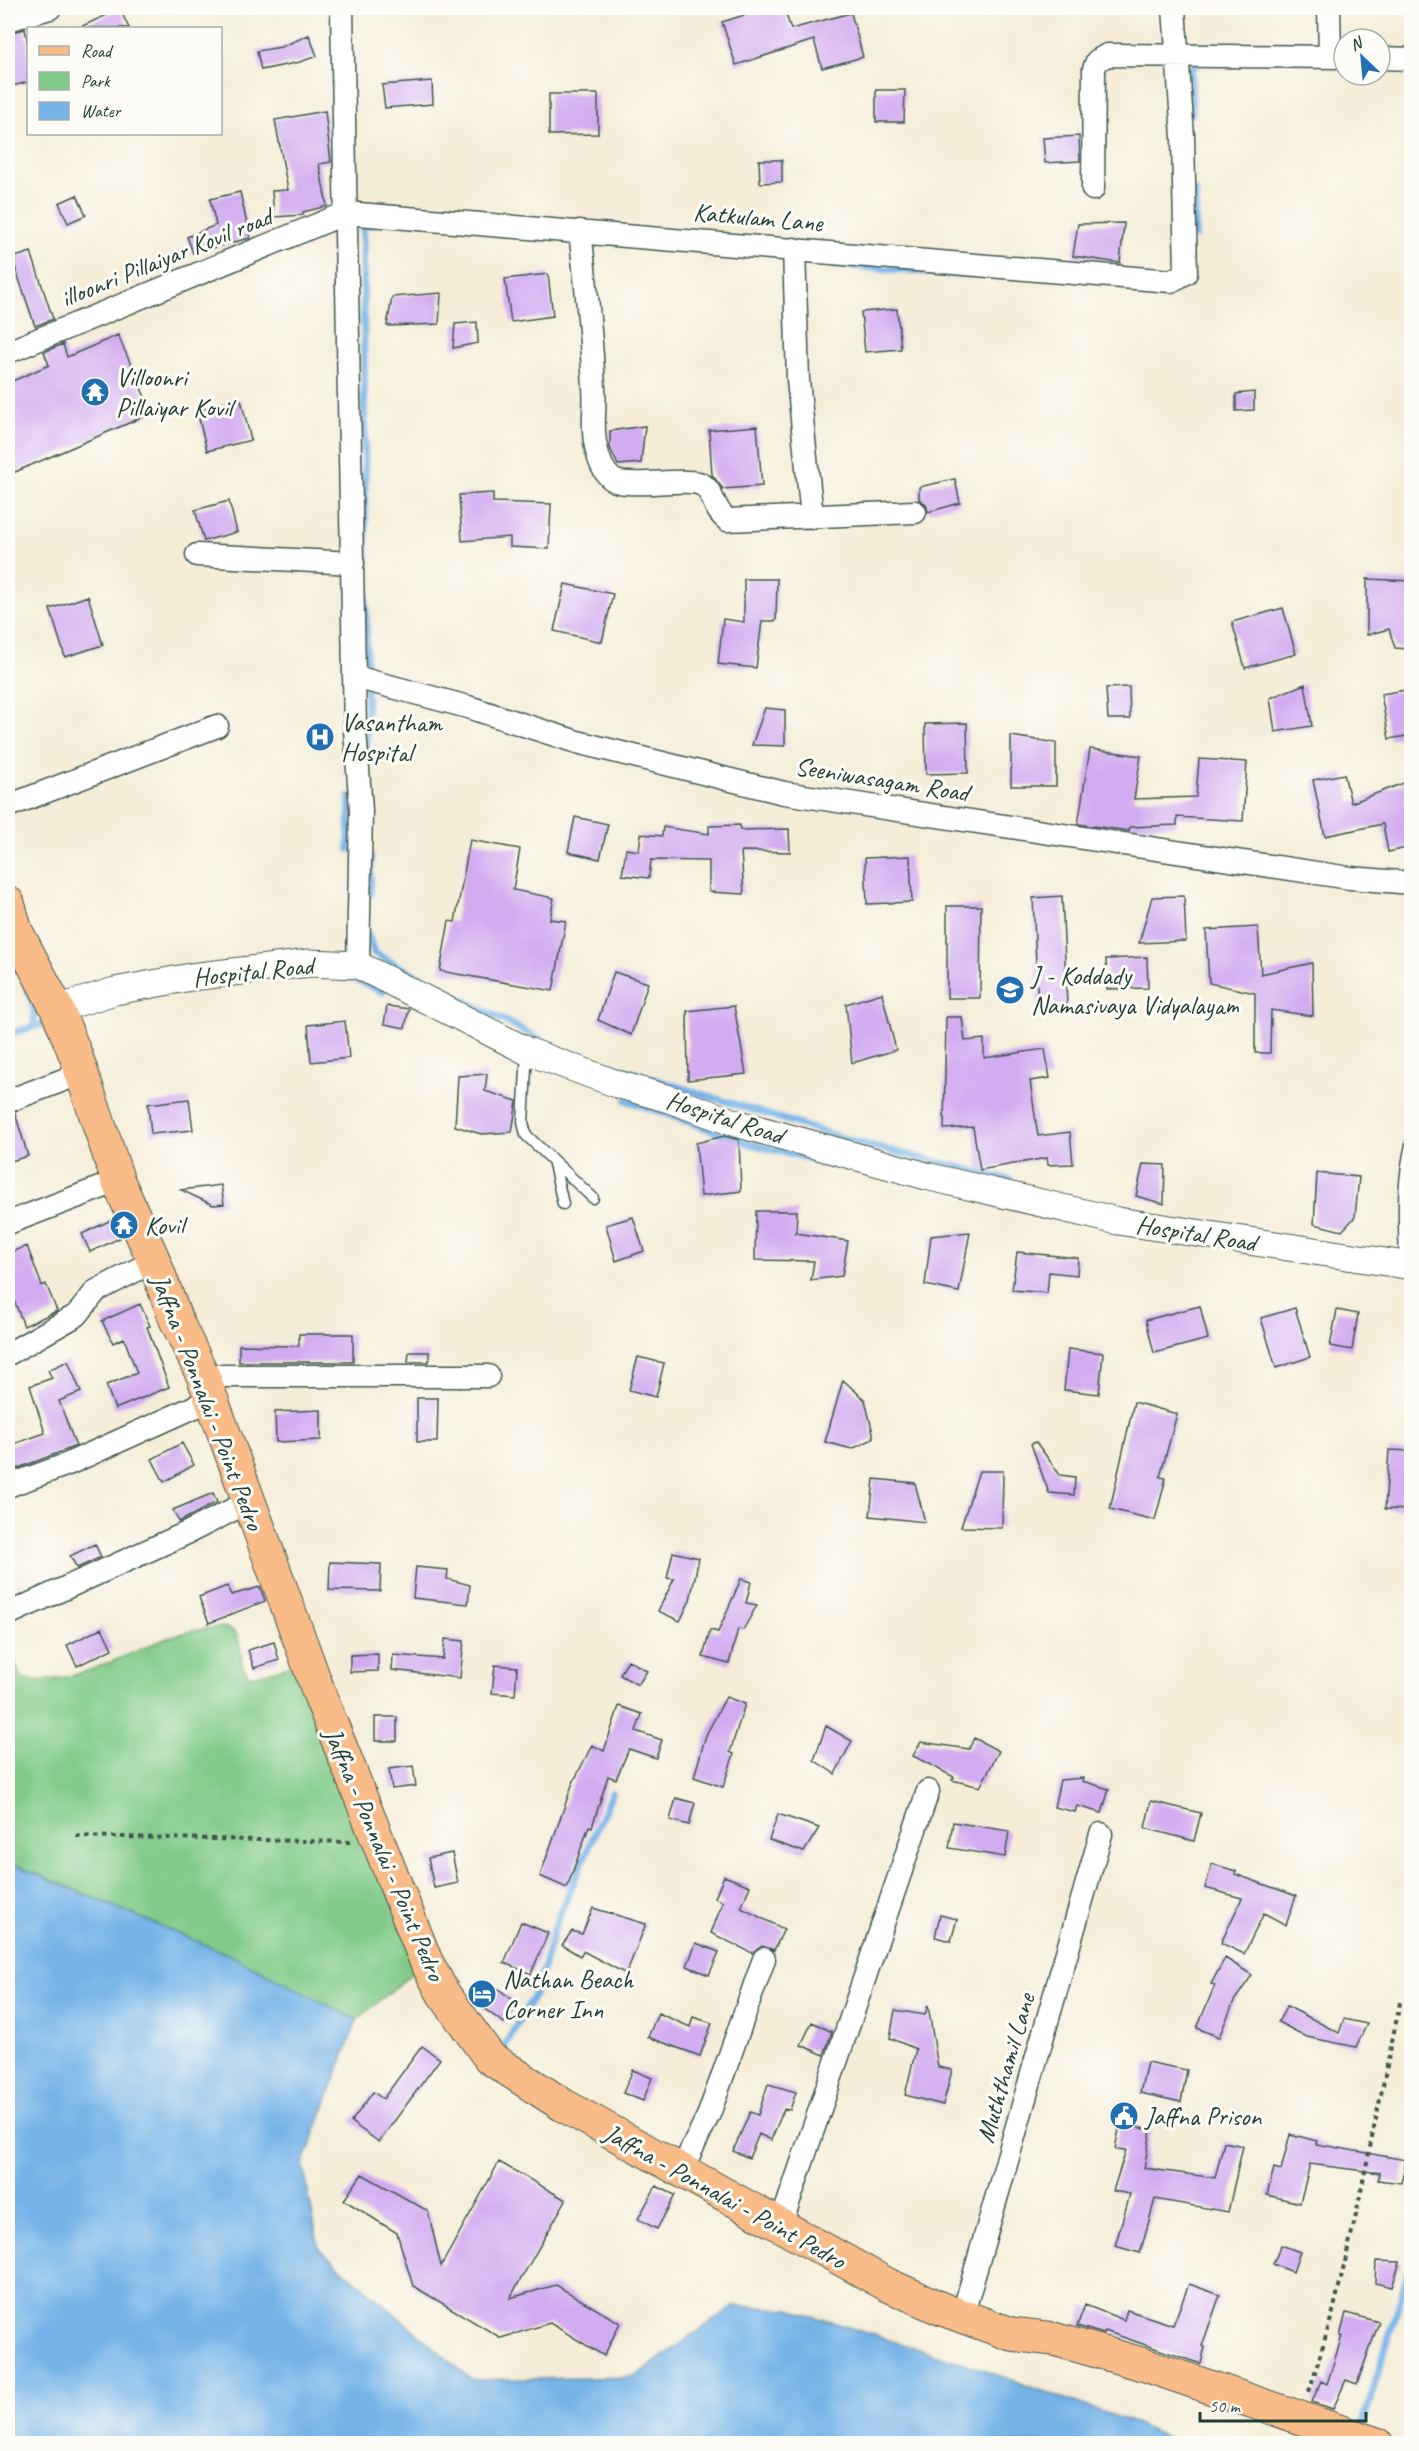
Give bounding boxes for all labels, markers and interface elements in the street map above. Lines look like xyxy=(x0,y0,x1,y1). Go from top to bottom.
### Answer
legend xyxy=(27,27,222,135)
north arrow xyxy=(1332,27,1392,87)
text: N xyxy=(1347,32,1367,56)
text: Road xyxy=(81,40,114,62)
text: Park xyxy=(81,70,111,92)
text: Water xyxy=(81,100,122,122)
street label: Katkulam Lane xyxy=(692,195,825,240)
street label: illoonri Pillaiyar Kovil road xyxy=(56,199,280,315)
place label: Villoonri Pillaiyar Kovil xyxy=(116,361,237,424)
temple icon: Villoonri Pillaiyar Kovil xyxy=(79,376,111,408)
place label: Vasantham Hospital xyxy=(341,706,444,769)
hospital icon: Vasantham Hospital xyxy=(304,721,336,753)
street label: Seeniwasagam Road xyxy=(793,749,975,810)
street label: Hospital Road xyxy=(191,948,319,994)
place label: J - Koddady Namasivaya Vidyalayam xyxy=(1029,959,1240,1022)
school or university icon: J - Koddady Namasivaya Vidyalayam xyxy=(994,974,1026,1006)
street label: Hospital Road xyxy=(662,1083,791,1153)
street label: Hospital Road xyxy=(1134,1208,1262,1260)
temple icon: Kovil xyxy=(108,1209,140,1241)
place label: Kovil xyxy=(145,1209,188,1242)
street label: Jaffna - Ponnalai - Point Pedro xyxy=(143,1268,272,1536)
street label: Jaffna - Ponnalai - Point Pedro xyxy=(316,1721,453,1987)
place label: Nathan Beach Corner Inn xyxy=(503,1963,634,2026)
hotel icon: Nathan Beach Corner Inn xyxy=(466,1978,498,2010)
street label: Muththamil Lane xyxy=(968,1988,1043,2147)
public building icon: Jaffna Prison xyxy=(1108,2100,1140,2132)
place label: Jaffna Prison xyxy=(1143,2100,1262,2133)
street label: Jaffna - Ponnalai - Point Pedro xyxy=(596,2115,853,2278)
scale bar xyxy=(1200,2385,1366,2423)
text: 50 m xyxy=(1209,2395,1242,2417)

